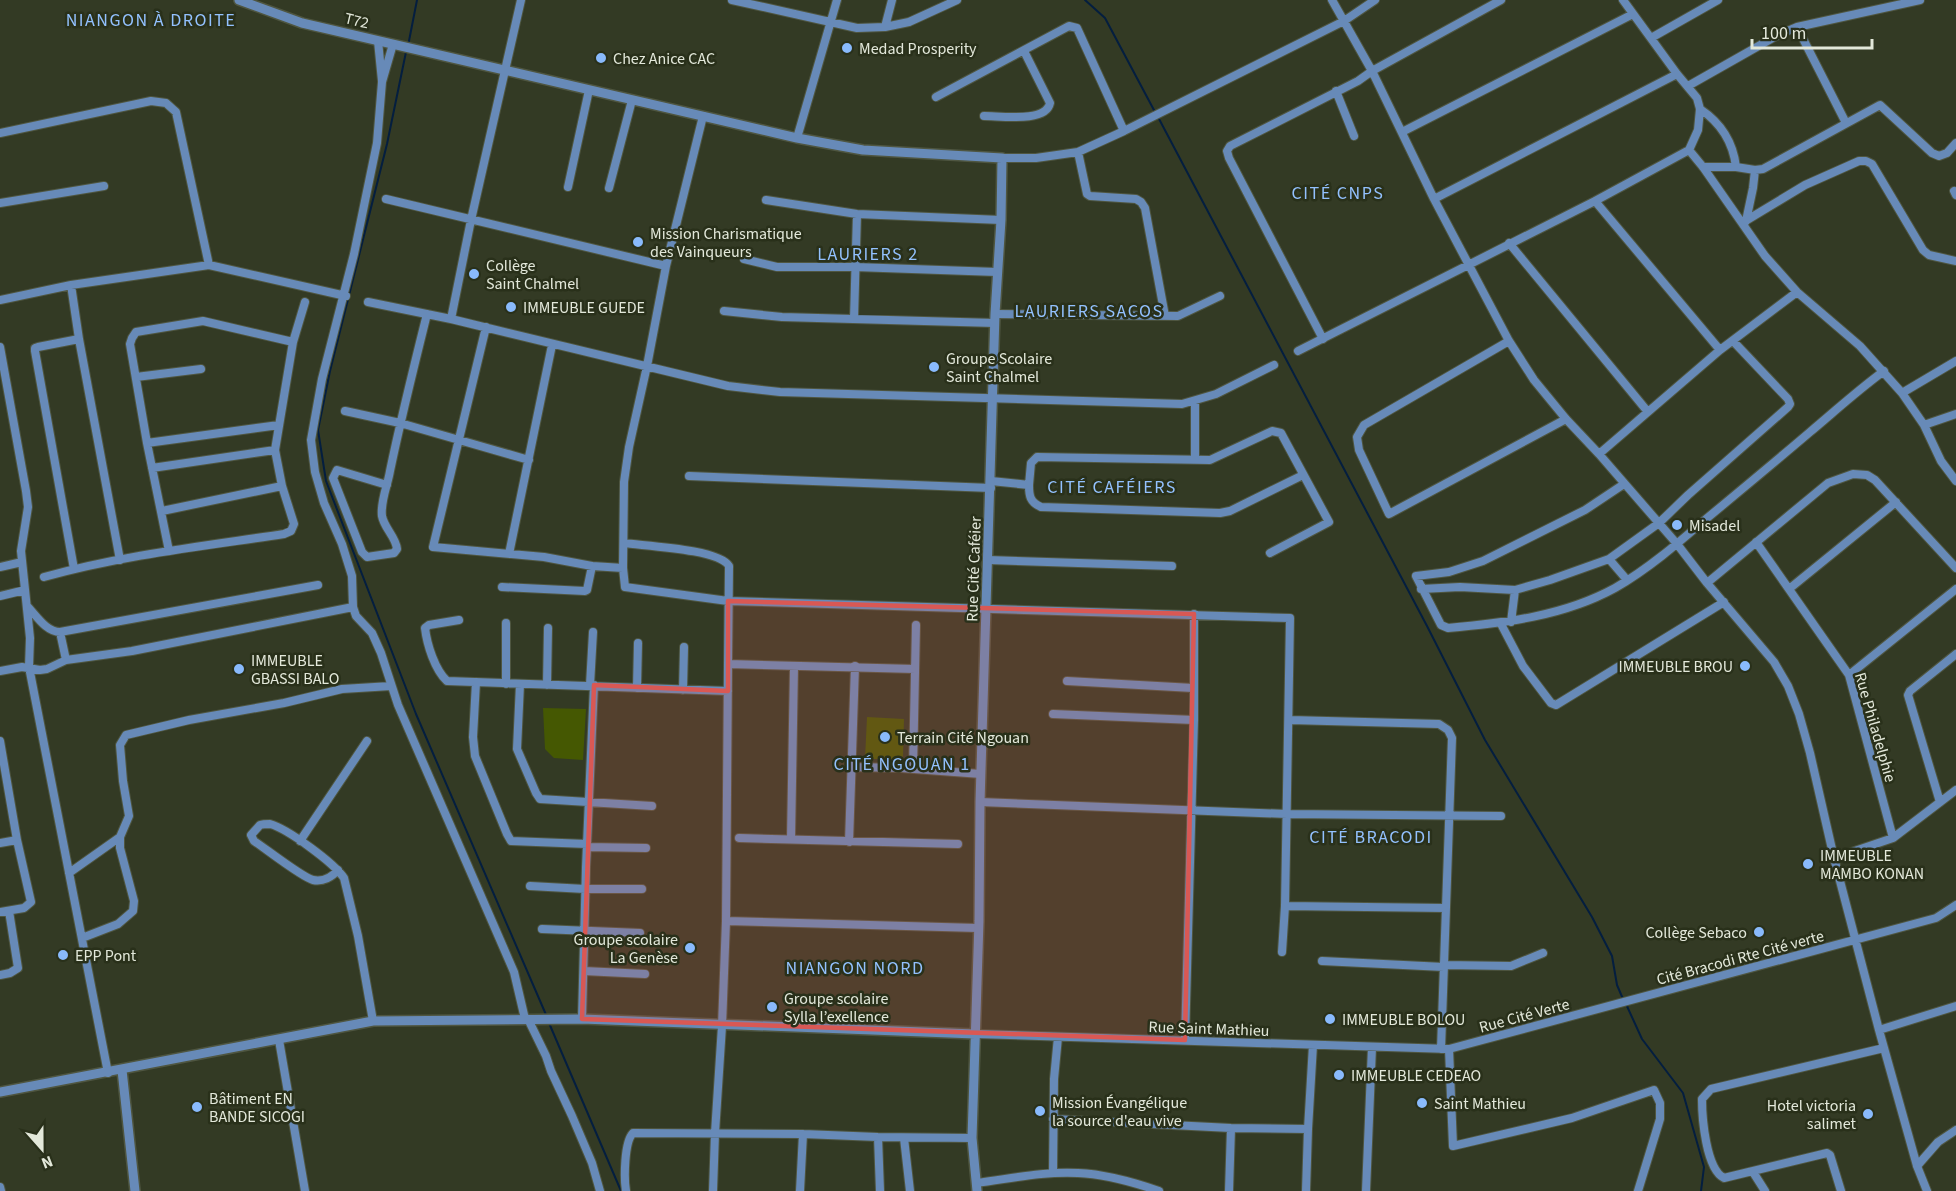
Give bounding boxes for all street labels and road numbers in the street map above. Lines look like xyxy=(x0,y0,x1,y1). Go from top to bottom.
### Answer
street label: T72 xyxy=(342,8,371,34)
street label: Rue Cité Caféier xyxy=(961,516,987,622)
street label: Rue Philadelphie xyxy=(1849,670,1901,785)
street label: Cité Bracodi Rte Cité verte xyxy=(1654,925,1826,991)
street label: Rue Cité Verte xyxy=(1477,993,1572,1039)
street label: Rue Saint Mathieu xyxy=(1148,1016,1270,1042)

